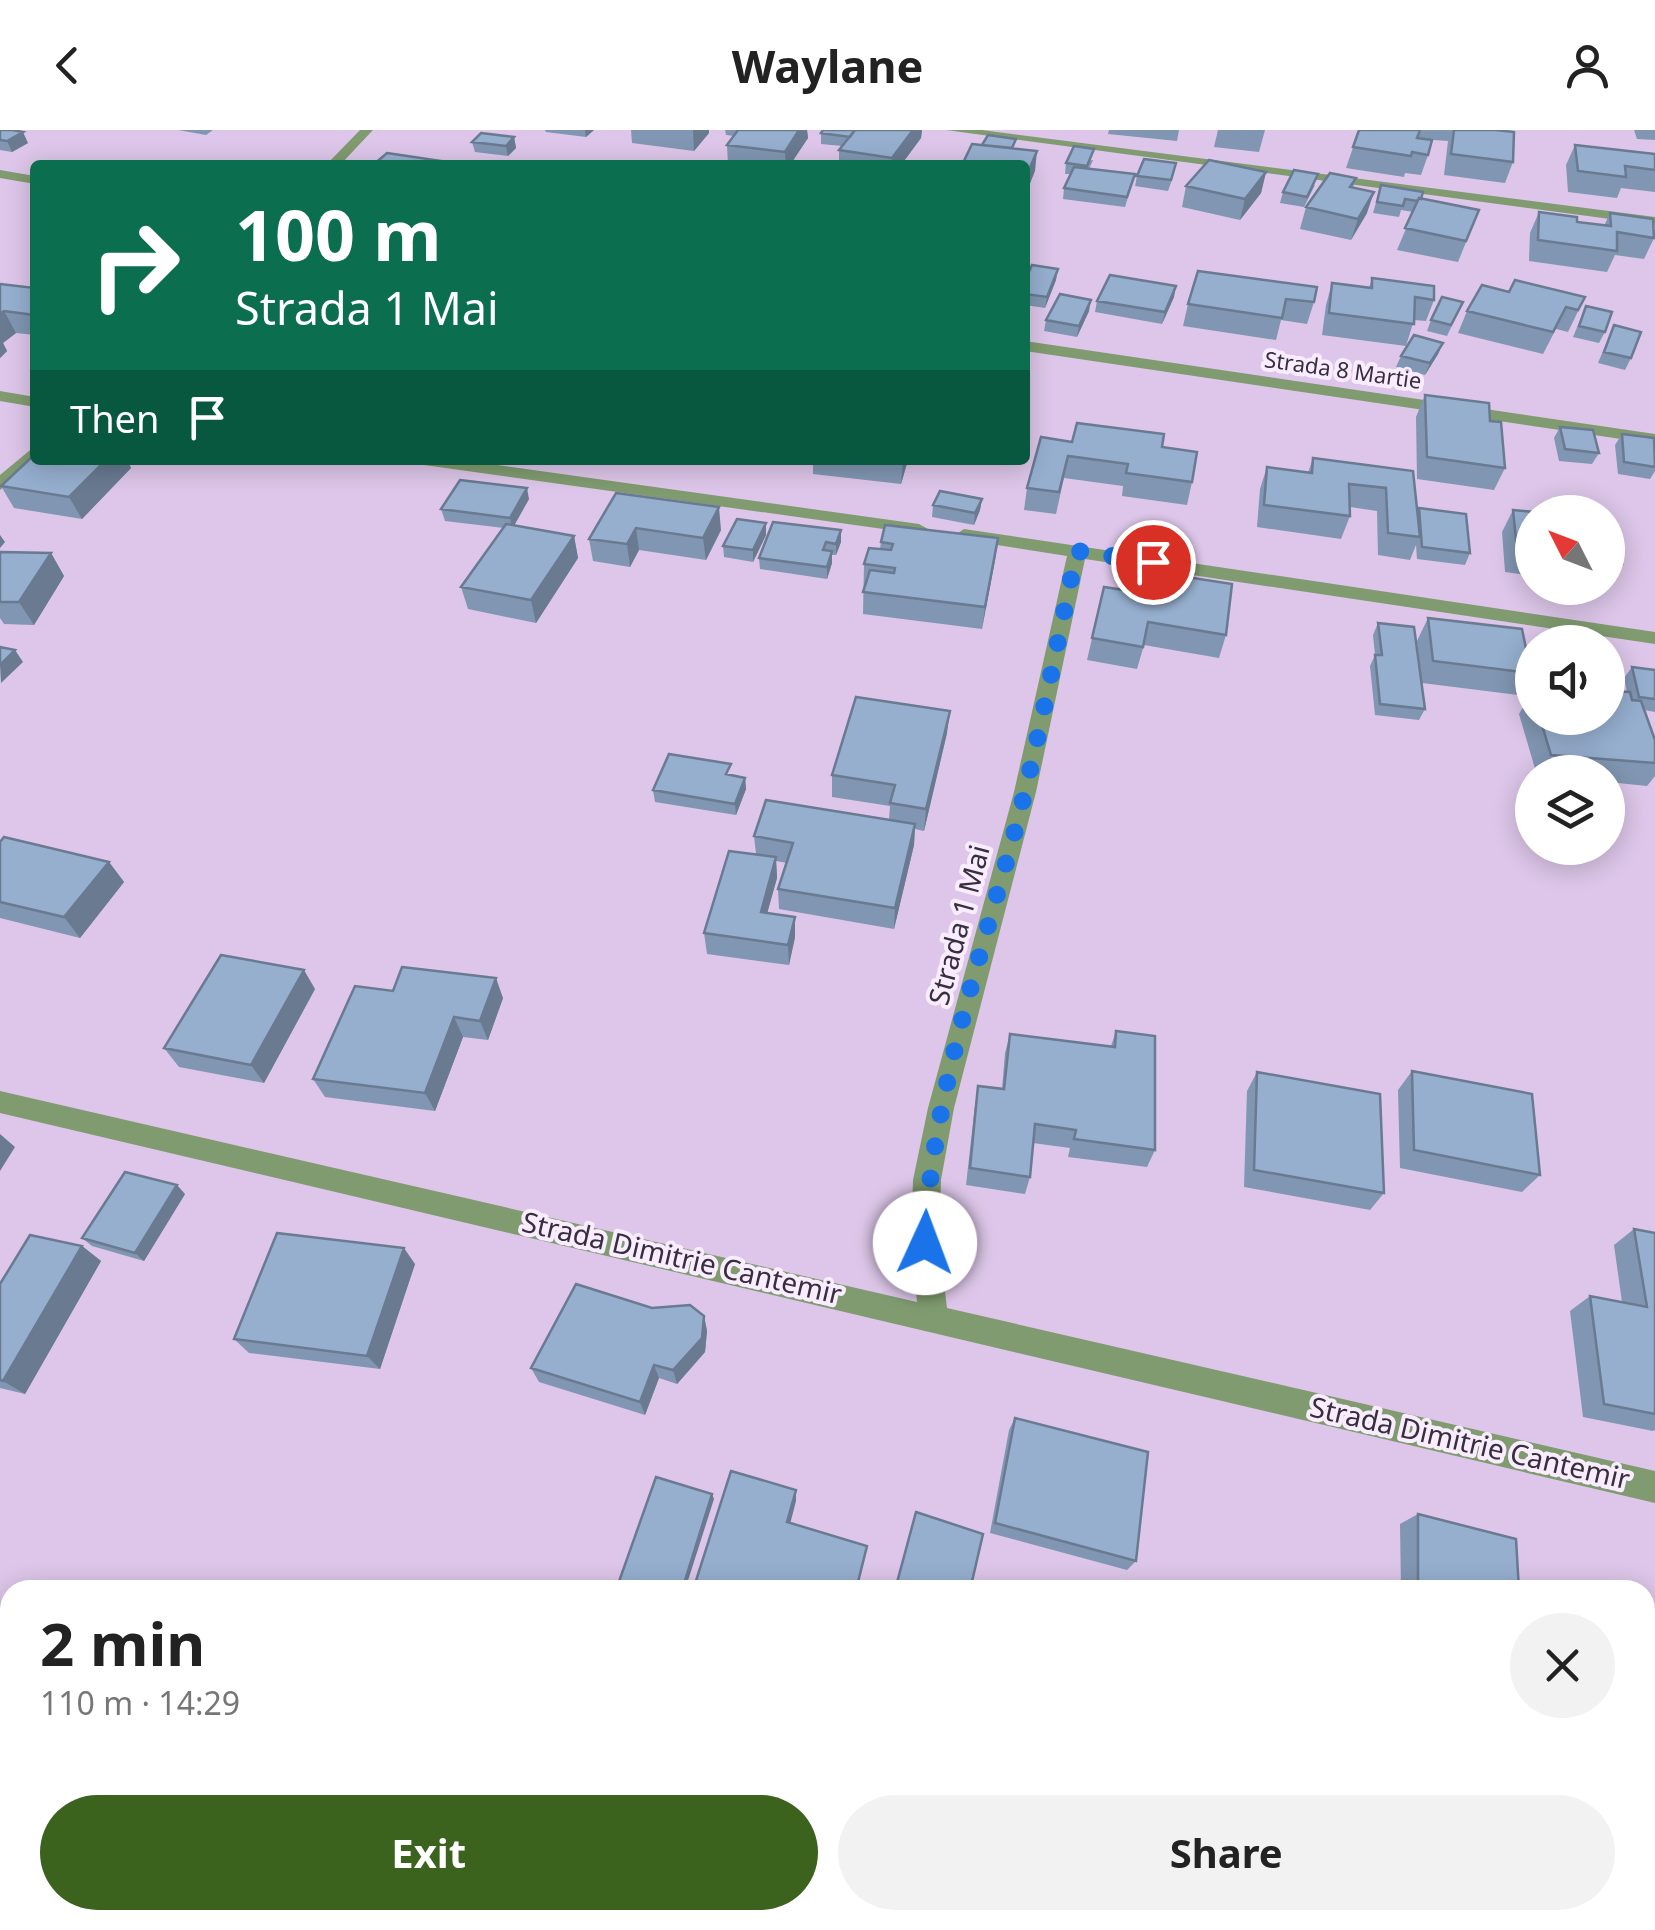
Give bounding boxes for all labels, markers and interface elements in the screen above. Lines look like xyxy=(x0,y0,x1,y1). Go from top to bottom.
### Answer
text: Waylane xyxy=(732,35,923,96)
icon: back xyxy=(40,38,95,93)
icon: person xyxy=(1560,38,1615,93)
text: 100 m xyxy=(235,186,442,282)
icon: right xyxy=(70,200,200,330)
text: Strada 1 Mai xyxy=(235,277,499,338)
street label: Strada 8 Martie xyxy=(1263,343,1424,395)
icon: arrive xyxy=(180,390,235,445)
text: Then xyxy=(70,392,160,444)
north arrow xyxy=(1515,495,1625,605)
map controls xyxy=(1515,495,1625,865)
pin xyxy=(1111,520,1196,605)
icon: arrive xyxy=(1126,535,1181,590)
button: sound xyxy=(1515,625,1625,735)
button: layers xyxy=(1515,755,1625,865)
street label: Strada 1 Mai xyxy=(918,841,998,1009)
position arrow xyxy=(873,1191,977,1295)
street label: Strada Dimitrie Cantemir xyxy=(519,1202,846,1312)
street label: Strada Dimitrie Cantemir xyxy=(1307,1387,1634,1497)
text: 2 min xyxy=(40,1602,205,1684)
button: close xyxy=(1510,1613,1615,1718)
text: 110 m · 14:29 xyxy=(40,1681,240,1724)
button: Exit xyxy=(40,1795,818,1910)
button: Share xyxy=(838,1795,1615,1910)

